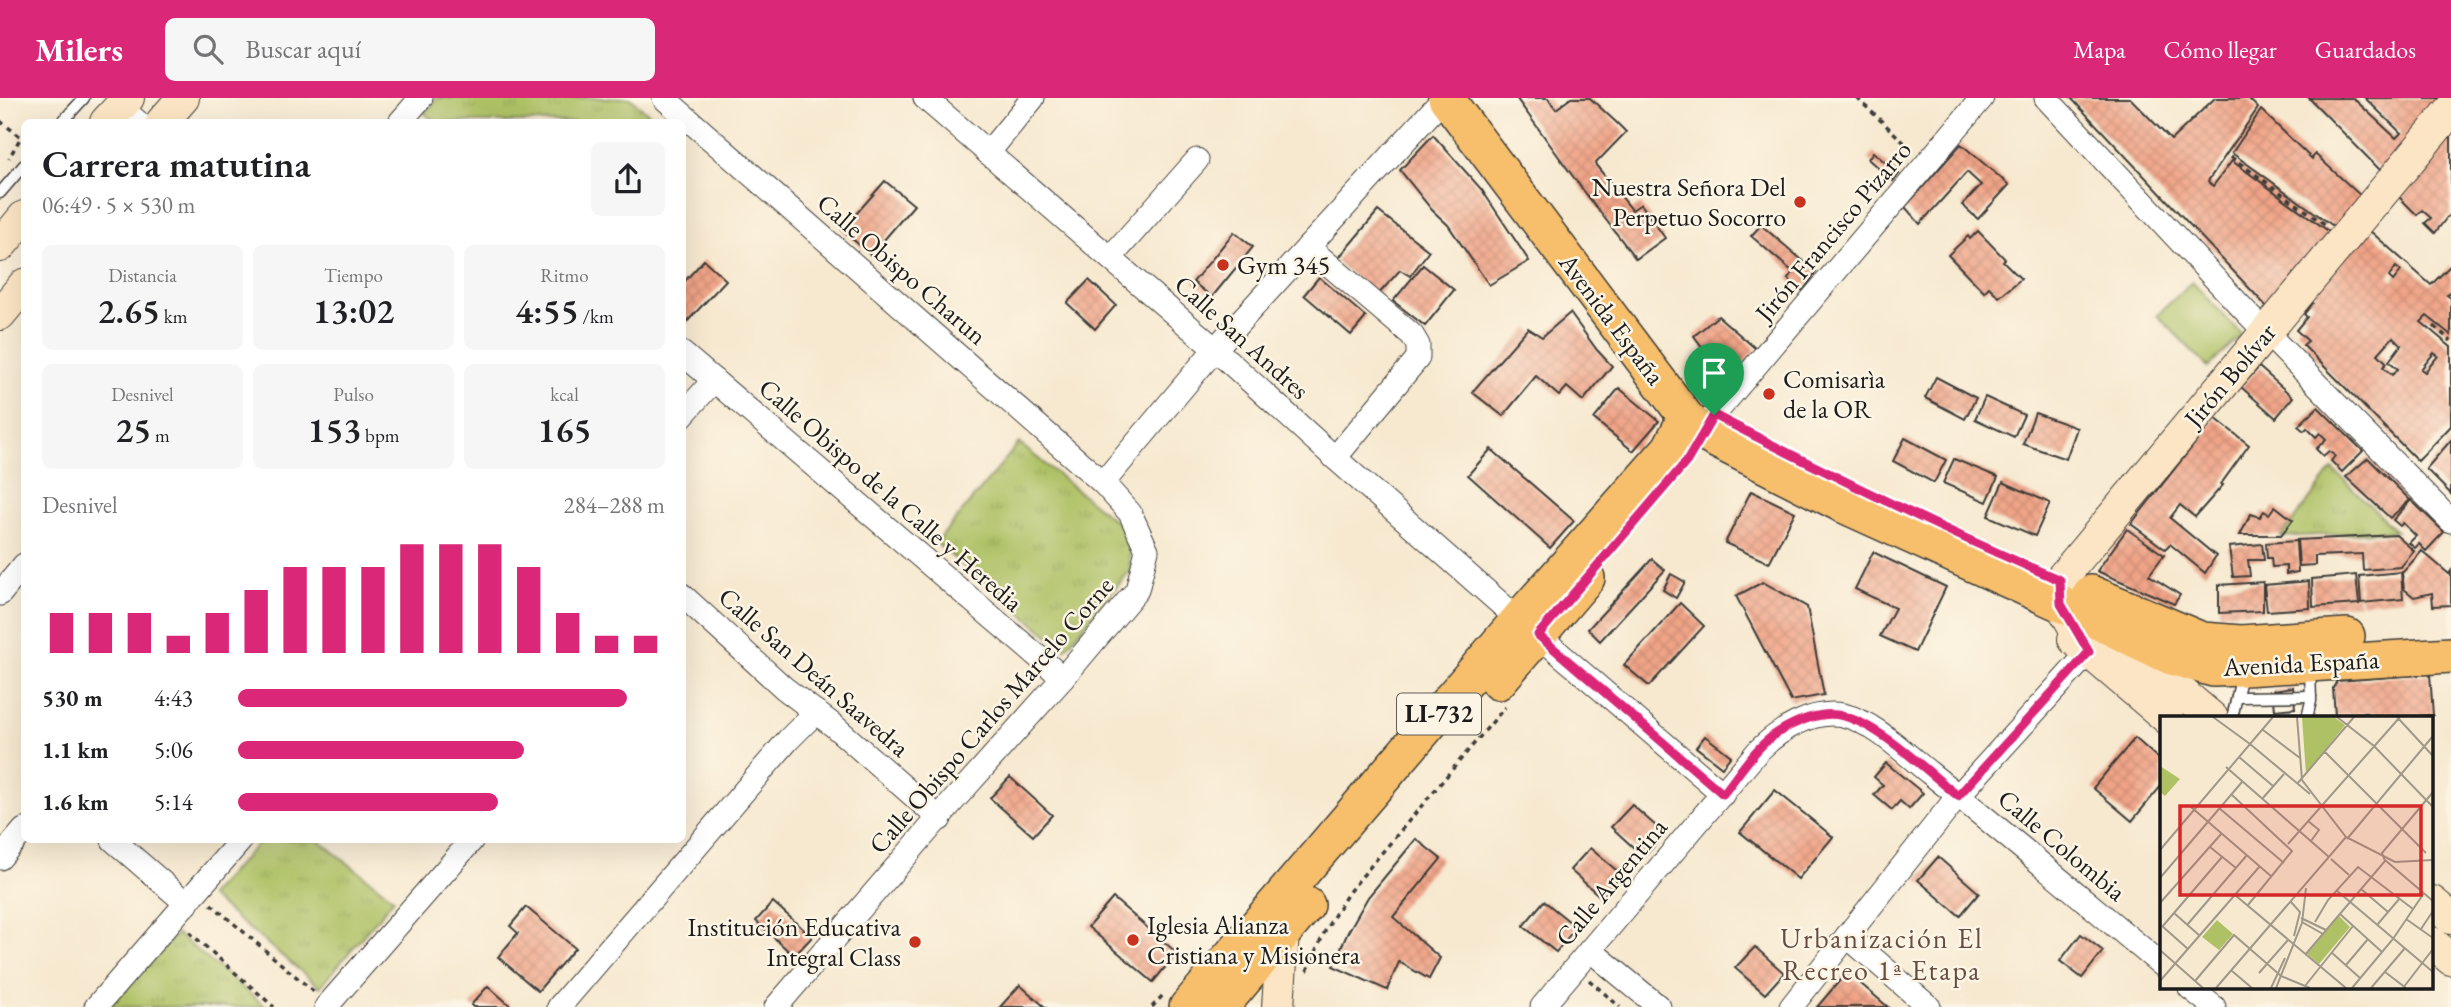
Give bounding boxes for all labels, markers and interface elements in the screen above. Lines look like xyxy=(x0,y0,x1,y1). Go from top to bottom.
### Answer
search box xyxy=(165,18,655,81)
text: Milers xyxy=(35,28,123,71)
icon: search xyxy=(189,30,227,68)
text: Buscar aquí xyxy=(245,32,361,66)
text: Mapa xyxy=(2073,34,2126,65)
text: Cómo llegar xyxy=(2164,34,2277,65)
text: Guardados xyxy=(2315,34,2416,65)
street label: Jirón Francisco Pizarro xyxy=(1746,133,1919,330)
text: Carrera matutina xyxy=(42,139,311,188)
button: share xyxy=(591,142,665,216)
place label: Nuestra Señora Del Perpetuo Socorro xyxy=(1592,170,1786,234)
street label: Calle Obispo Charun xyxy=(810,186,994,352)
text: 06:49 · 5 × 530 m xyxy=(42,190,195,220)
marker: Nuestra Señora Del Perpetuo Socorro xyxy=(1792,194,1808,210)
street label: Avenida España xyxy=(1551,246,1673,392)
place label: Gym 345 xyxy=(1237,248,1330,282)
marker: Gym 345 xyxy=(1215,257,1231,273)
text: Distancia xyxy=(108,263,177,288)
text: Tiempo xyxy=(324,263,383,288)
text: Ritmo xyxy=(540,263,589,288)
street label: Calle San Andres xyxy=(1167,267,1317,407)
text: 2.65 xyxy=(98,288,160,333)
text: 13:02 xyxy=(313,288,394,333)
text: 4:55 xyxy=(515,288,579,333)
text: km xyxy=(160,304,187,329)
text: /km xyxy=(579,304,614,329)
street label: Jirón Bolívar xyxy=(2175,316,2284,436)
pin xyxy=(1684,343,1744,415)
icon: arrive xyxy=(1695,354,1733,392)
place label: Comisarìa de la OR xyxy=(1783,362,1886,426)
street label: Calle Obispo de la Calle y Heredia xyxy=(752,371,1031,620)
text: Desnivel xyxy=(111,382,174,407)
text: Pulso xyxy=(333,382,374,407)
text: kcal xyxy=(550,382,579,407)
marker: Comisarìa de la OR xyxy=(1761,386,1777,402)
text: 25 xyxy=(115,407,151,452)
text: 153 xyxy=(307,407,361,452)
text: 165 xyxy=(538,407,591,452)
text: m xyxy=(151,423,170,448)
text: bpm xyxy=(361,423,400,448)
text: Desnivel xyxy=(42,490,118,520)
text: 284–288 m xyxy=(564,490,665,520)
street label: Calle Obispo Carlos Marcelo Corne xyxy=(861,569,1121,861)
street label: Calle San Deán Saavedra xyxy=(711,580,917,765)
street label: Avenida España xyxy=(2221,642,2381,684)
text: 530 m xyxy=(42,683,103,713)
text: 4:43 xyxy=(154,683,193,713)
road number: LI-732 xyxy=(1397,694,1481,734)
inset map xyxy=(2160,716,2434,990)
text: 1.1 km xyxy=(42,735,109,765)
text: 5:06 xyxy=(154,735,193,765)
street label: Calle Colombia xyxy=(1991,781,2134,909)
text: 1.6 km xyxy=(42,787,109,817)
text: 5:14 xyxy=(154,787,193,817)
street label: Calle Argentina xyxy=(1547,810,1675,953)
place label: Iglesia Alianza Cristiana y Misionera xyxy=(1147,908,1361,972)
place label: Institución Educativa Integral Class xyxy=(688,910,902,974)
district label: Urbanización El Recreo 1ª Etapa xyxy=(1780,920,1984,988)
marker: Iglesia Alianza Cristiana y Misionera xyxy=(1125,932,1141,948)
marker: Institución Educativa Integral Class xyxy=(907,934,923,950)

